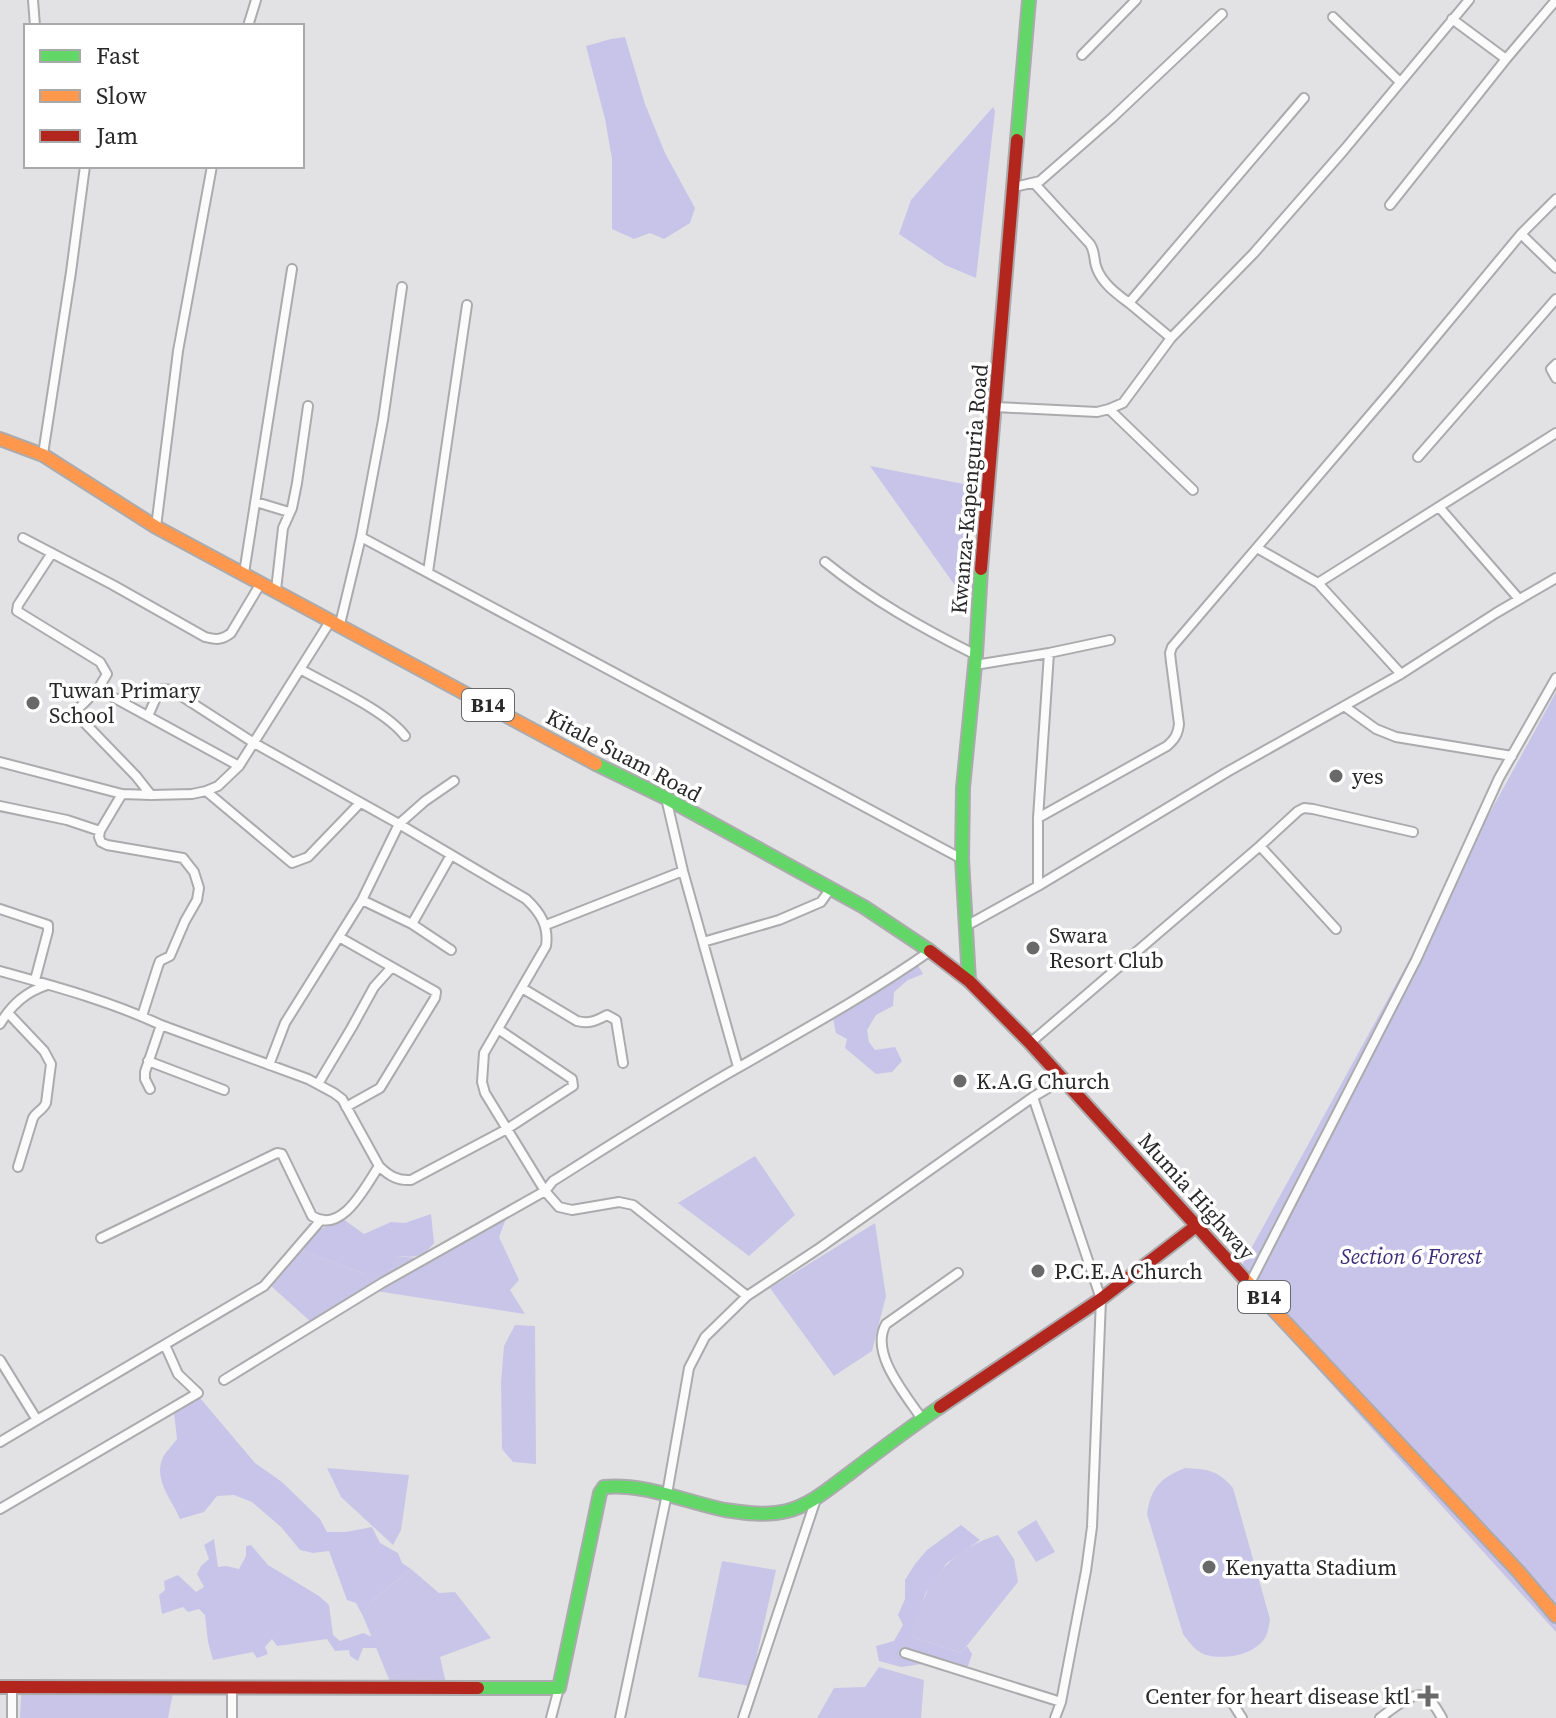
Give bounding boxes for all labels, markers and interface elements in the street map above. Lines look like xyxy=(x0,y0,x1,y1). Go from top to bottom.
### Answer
legend xyxy=(24,24,304,168)
text: Fast xyxy=(96,39,140,72)
text: Slow xyxy=(96,79,147,112)
text: Jam xyxy=(95,119,138,152)
street label: Kwanza-Kapenguria Road xyxy=(943,362,995,615)
place label: Tuwan Primary School xyxy=(49,675,201,730)
road number: B14 xyxy=(462,689,514,721)
marker: Tuwan Primary School xyxy=(24,694,42,712)
street label: Kitale Suam Road xyxy=(541,701,708,809)
place label: yes xyxy=(1352,761,1384,791)
marker: yes xyxy=(1327,767,1345,785)
place label: Swara Resort Club xyxy=(1049,920,1164,975)
marker: Swara Resort Club xyxy=(1024,939,1042,957)
place label: K.A.G Church xyxy=(976,1066,1110,1096)
marker: K.A.G Church xyxy=(951,1072,969,1090)
street label: Mumia Highway xyxy=(1132,1126,1263,1266)
park label: Section 6 Forest xyxy=(1340,1241,1483,1271)
place label: P.C.E.A Church xyxy=(1054,1256,1203,1286)
marker: P.C.E.A Church xyxy=(1029,1262,1047,1280)
road number: B14 xyxy=(1238,1281,1290,1313)
place label: Kenyatta Stadium xyxy=(1225,1552,1397,1582)
marker: Kenyatta Stadium xyxy=(1200,1558,1218,1576)
place label: Center for heart disease ktl xyxy=(1145,1681,1410,1711)
marker: Center for heart disease ktl xyxy=(1417,1685,1439,1707)

